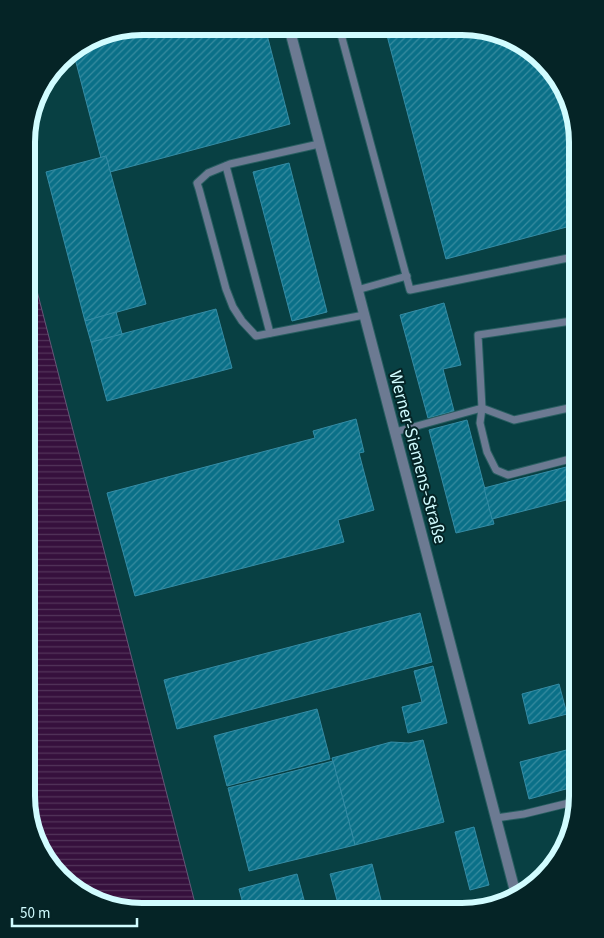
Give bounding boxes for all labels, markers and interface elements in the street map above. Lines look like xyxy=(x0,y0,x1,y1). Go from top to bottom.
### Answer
street label: Werner-Siemens-Straße xyxy=(382,368,453,547)
scale bar xyxy=(12,896,138,928)
text: 50 m xyxy=(20,903,50,924)

